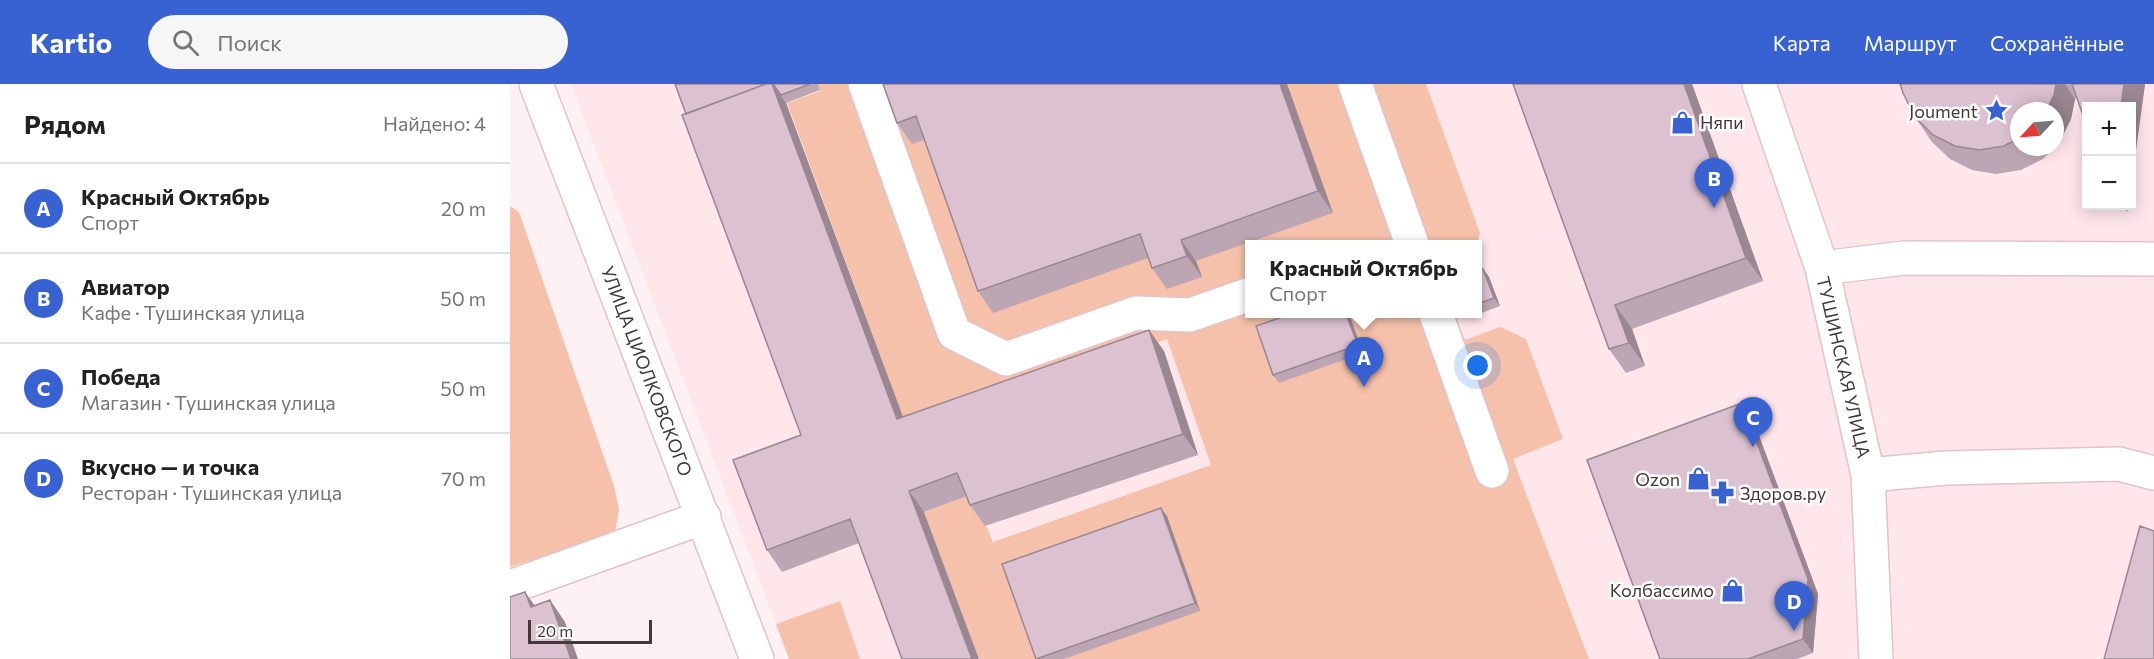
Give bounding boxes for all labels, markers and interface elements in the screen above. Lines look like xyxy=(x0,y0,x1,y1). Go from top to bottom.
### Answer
search box xyxy=(148,15,568,69)
text: Kartio xyxy=(30,25,112,59)
icon: search xyxy=(169,26,202,59)
text: Поиск xyxy=(217,29,282,56)
text: Карта xyxy=(1773,30,1831,55)
text: Маршрут xyxy=(1864,30,1957,55)
text: Сохранённые xyxy=(1990,30,2124,55)
place icon: Joument xyxy=(1983,98,2009,124)
place label: Joument xyxy=(1909,100,1978,122)
north arrow xyxy=(2010,102,2064,156)
map controls xyxy=(2082,102,2136,210)
button: + xyxy=(2082,102,2136,156)
text: Рядом xyxy=(24,108,106,139)
shop icon: Няпи xyxy=(1669,109,1695,135)
text: Найдено: 4 xyxy=(383,111,486,135)
place label: Няпи xyxy=(1700,111,1744,133)
button: − xyxy=(2082,156,2136,210)
pin: B xyxy=(1694,158,1734,208)
text: Красный Октябрь xyxy=(81,183,270,210)
text: A xyxy=(36,196,51,220)
text: 20 m xyxy=(441,196,486,220)
text: Спорт xyxy=(81,210,139,234)
popup xyxy=(1245,240,1482,318)
text: Красный Октябрь xyxy=(1269,254,1458,281)
street label: УЛИЦА ЦИОЛКОВСКОГО xyxy=(597,263,697,479)
text: Авиатор xyxy=(81,273,170,300)
street label: ТУШИНСКАЯ УЛИЦА xyxy=(1812,274,1876,460)
text: Спорт xyxy=(1269,281,1327,305)
text: B xyxy=(37,286,50,310)
text: 50 m xyxy=(440,286,486,310)
text: Кафе · Тушинская улица xyxy=(81,300,305,324)
pin: A xyxy=(1344,338,1384,387)
your location xyxy=(1463,351,1492,380)
text: Победа xyxy=(81,363,160,390)
text: C xyxy=(37,376,50,400)
text: 50 m xyxy=(440,376,486,400)
text: Магазин · Тушинская улица xyxy=(81,390,336,414)
pin: C xyxy=(1734,398,1772,447)
text: Вкусно — и точка xyxy=(81,453,259,480)
text: D xyxy=(36,466,51,490)
text: 70 m xyxy=(441,466,486,490)
shop icon: Ozon xyxy=(1685,466,1711,492)
place label: Ozon xyxy=(1635,468,1680,490)
text: Ресторан · Тушинская улица xyxy=(81,480,342,504)
pharmacy icon: Здоров.ру xyxy=(1709,480,1735,506)
place label: Здоров.ру xyxy=(1740,482,1826,504)
shop icon: Колбассимо xyxy=(1719,577,1745,603)
place label: Колбассимо xyxy=(1610,579,1714,601)
pin: D xyxy=(1774,582,1814,631)
scale bar xyxy=(528,617,652,644)
text: 20 m xyxy=(537,621,573,640)

